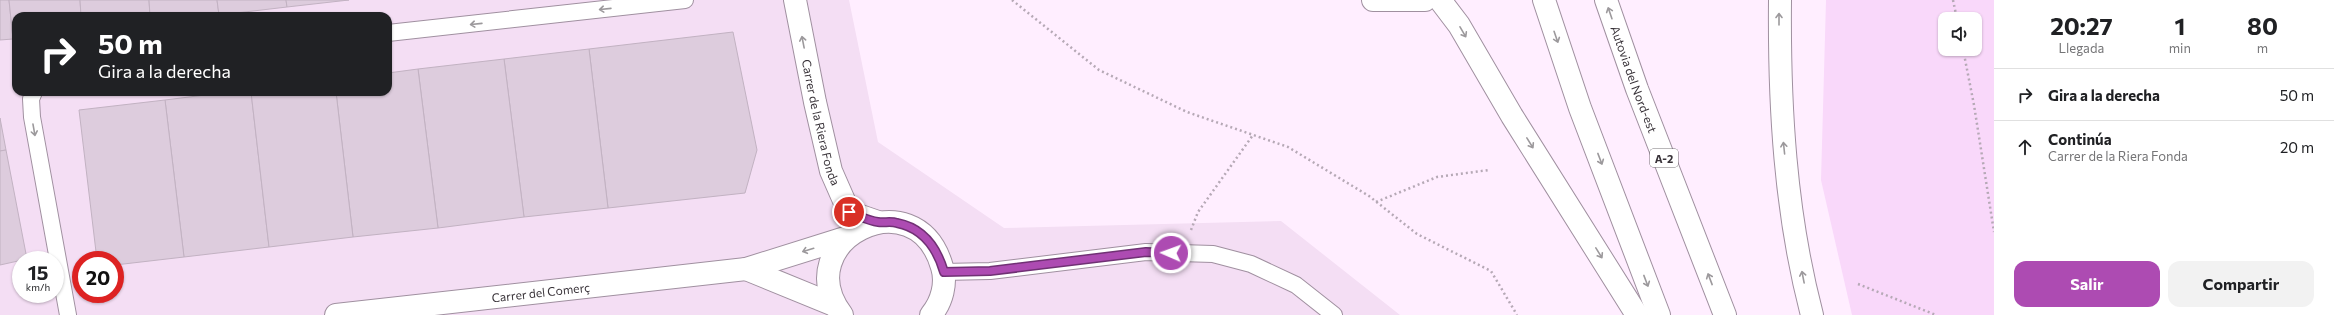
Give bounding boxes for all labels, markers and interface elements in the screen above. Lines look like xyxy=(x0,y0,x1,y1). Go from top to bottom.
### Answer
one-way arrow xyxy=(599,5,612,13)
one-way arrow xyxy=(1606,7,1613,20)
text: 20:27 xyxy=(2050,11,2113,40)
text: 1 xyxy=(2174,11,2185,40)
text: 80 xyxy=(2247,11,2278,40)
map controls xyxy=(1938,12,1982,56)
button: sound xyxy=(1938,12,1982,56)
one-way arrow xyxy=(1776,13,1783,26)
one-way arrow xyxy=(470,20,483,27)
street label: Autovia del Nord-est xyxy=(1608,24,1660,135)
text: 50 m xyxy=(98,26,163,60)
one-way arrow xyxy=(1459,26,1467,38)
icon: right xyxy=(32,28,84,80)
one-way arrow xyxy=(1553,30,1560,43)
one-way arrow xyxy=(799,36,807,49)
text: Llegada xyxy=(2059,40,2104,56)
text: min xyxy=(2169,40,2191,56)
text: m xyxy=(2257,40,2268,56)
street label: Carrer de la Riera Fonda xyxy=(800,58,843,187)
text: Gira a la derecha xyxy=(98,60,231,82)
icon: right xyxy=(2014,84,2036,106)
text: Gira a la derecha xyxy=(2048,86,2160,104)
text: 50 m xyxy=(2280,86,2314,104)
one-way arrow xyxy=(31,123,39,136)
text: Continúa xyxy=(2048,130,2112,148)
icon: ahead xyxy=(2014,136,2036,158)
one-way arrow xyxy=(1525,138,1534,149)
text: 20 m xyxy=(2280,138,2314,156)
one-way arrow xyxy=(1781,142,1788,155)
text: Carrer de la Riera Fonda xyxy=(2048,148,2188,164)
road number: A-2 xyxy=(1650,149,1678,167)
one-way arrow xyxy=(1596,153,1604,165)
pin xyxy=(832,195,866,229)
icon: arrive xyxy=(838,201,860,223)
position arrow xyxy=(1150,232,1192,274)
one-way arrow xyxy=(802,247,815,254)
one-way arrow xyxy=(1595,248,1603,259)
speed limit sign: 20 xyxy=(72,251,124,303)
text: 15 xyxy=(28,260,48,284)
button: Salir xyxy=(2014,261,2160,307)
button: Compartir xyxy=(2168,261,2314,307)
one-way arrow xyxy=(1799,271,1807,284)
one-way arrow xyxy=(1706,273,1714,285)
one-way arrow xyxy=(1643,274,1651,286)
street label: Carrer del Comerç xyxy=(491,280,591,304)
text: km/h xyxy=(26,281,50,293)

